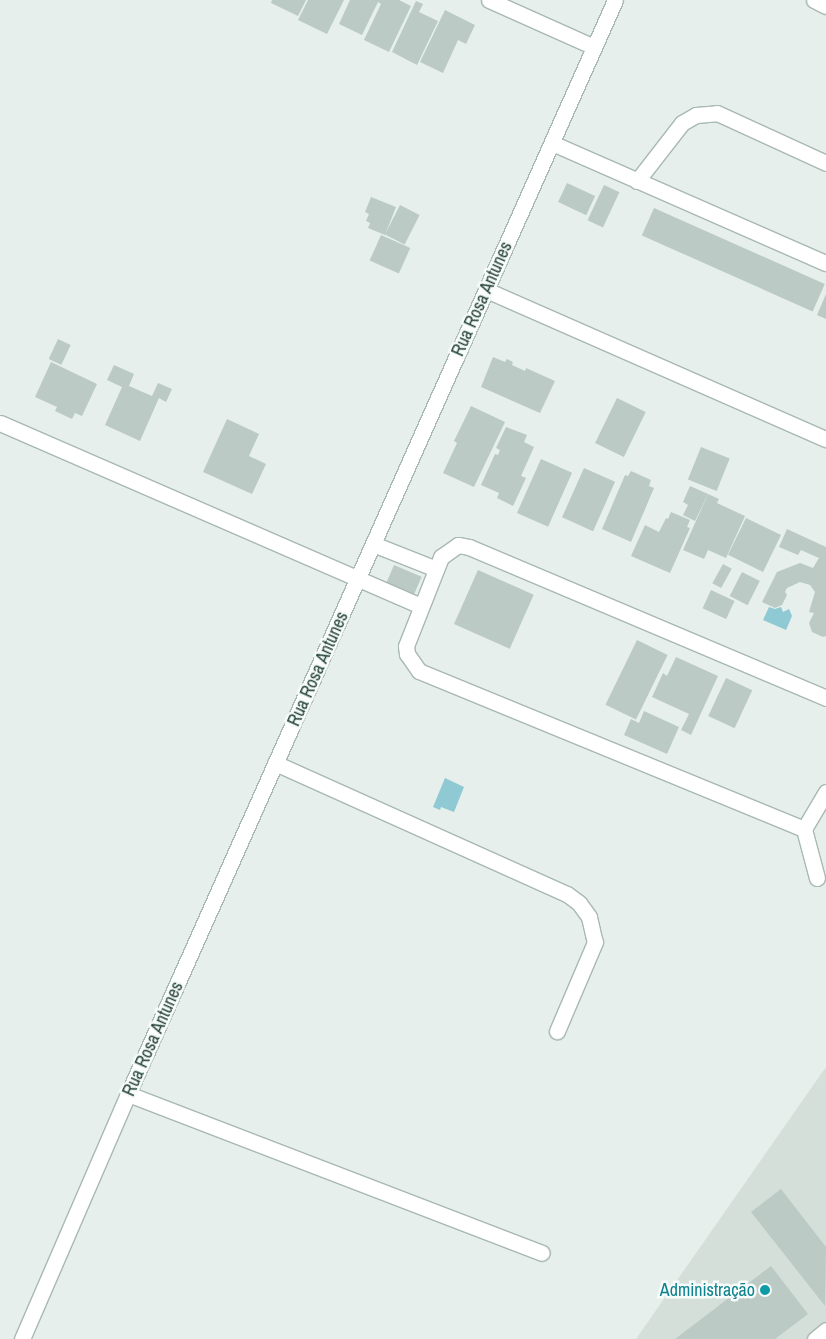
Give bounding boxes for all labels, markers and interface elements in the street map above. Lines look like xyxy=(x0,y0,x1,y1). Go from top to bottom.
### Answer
street label: Rua Rosa Antunes xyxy=(447,238,517,360)
street label: Rua Rosa Antunes xyxy=(283,608,353,730)
street label: Rua Rosa Antunes xyxy=(118,978,188,1100)
place label: Administração xyxy=(660,1279,755,1301)
marker: Administração xyxy=(759,1284,771,1296)

